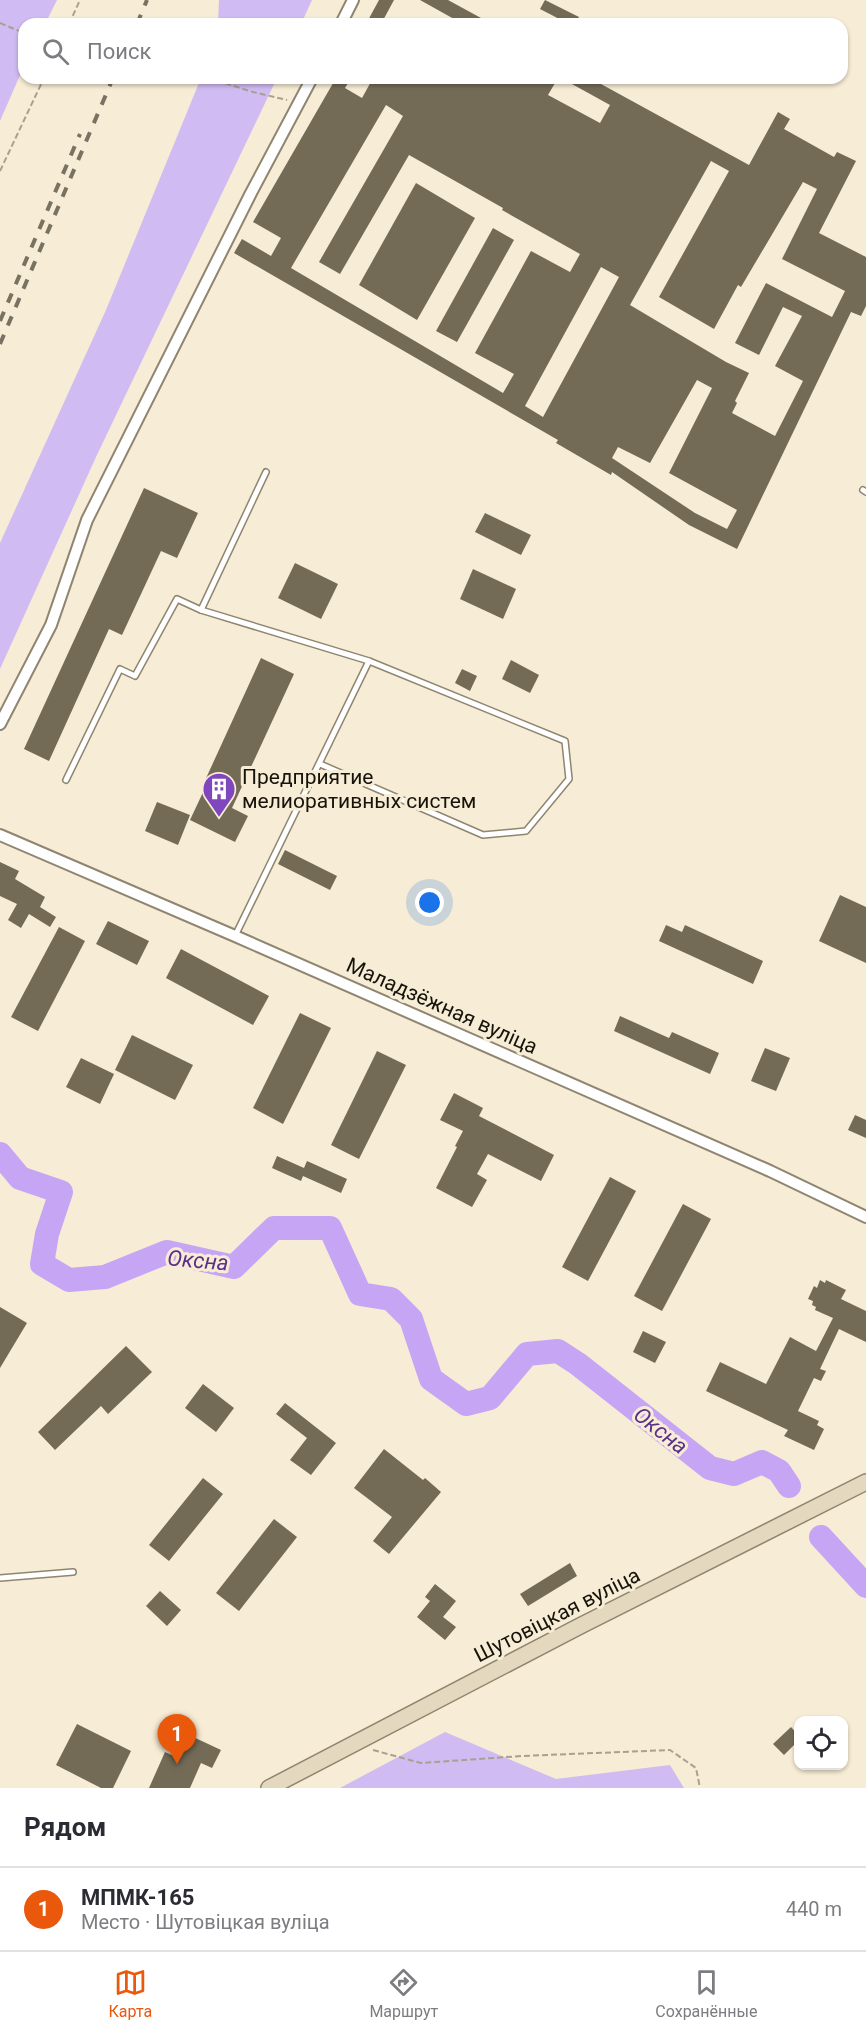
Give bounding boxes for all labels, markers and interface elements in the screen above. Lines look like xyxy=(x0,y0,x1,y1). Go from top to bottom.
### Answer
search box xyxy=(18,18,848,84)
icon: search xyxy=(39,35,72,68)
text: Поиск xyxy=(87,39,151,64)
place label: Предприятие мелиоративных систем xyxy=(242,765,476,813)
building icon: Предприятие мелиоративных систем xyxy=(201,771,237,818)
your location xyxy=(415,888,444,917)
street label: Маладзёжная вуліца xyxy=(343,953,541,1059)
water label: Оксна xyxy=(166,1245,230,1276)
water label: Оксна xyxy=(629,1402,692,1459)
street label: Шутовіцкая вуліца xyxy=(470,1563,644,1667)
pin: 1 xyxy=(158,1714,196,1764)
map controls xyxy=(794,1716,848,1770)
button: locate xyxy=(794,1716,848,1770)
text: Рядом xyxy=(24,1812,106,1842)
text: МПМК-165 xyxy=(81,1885,194,1910)
text: 1 xyxy=(38,1897,49,1921)
text: 440 m xyxy=(786,1897,842,1921)
text: Место · Шутовіцкая вуліца xyxy=(81,1910,330,1934)
tab: Карта xyxy=(109,1966,152,2021)
tab: Маршрут xyxy=(369,1966,438,2021)
tab: Сохранённые xyxy=(655,1966,757,2021)

